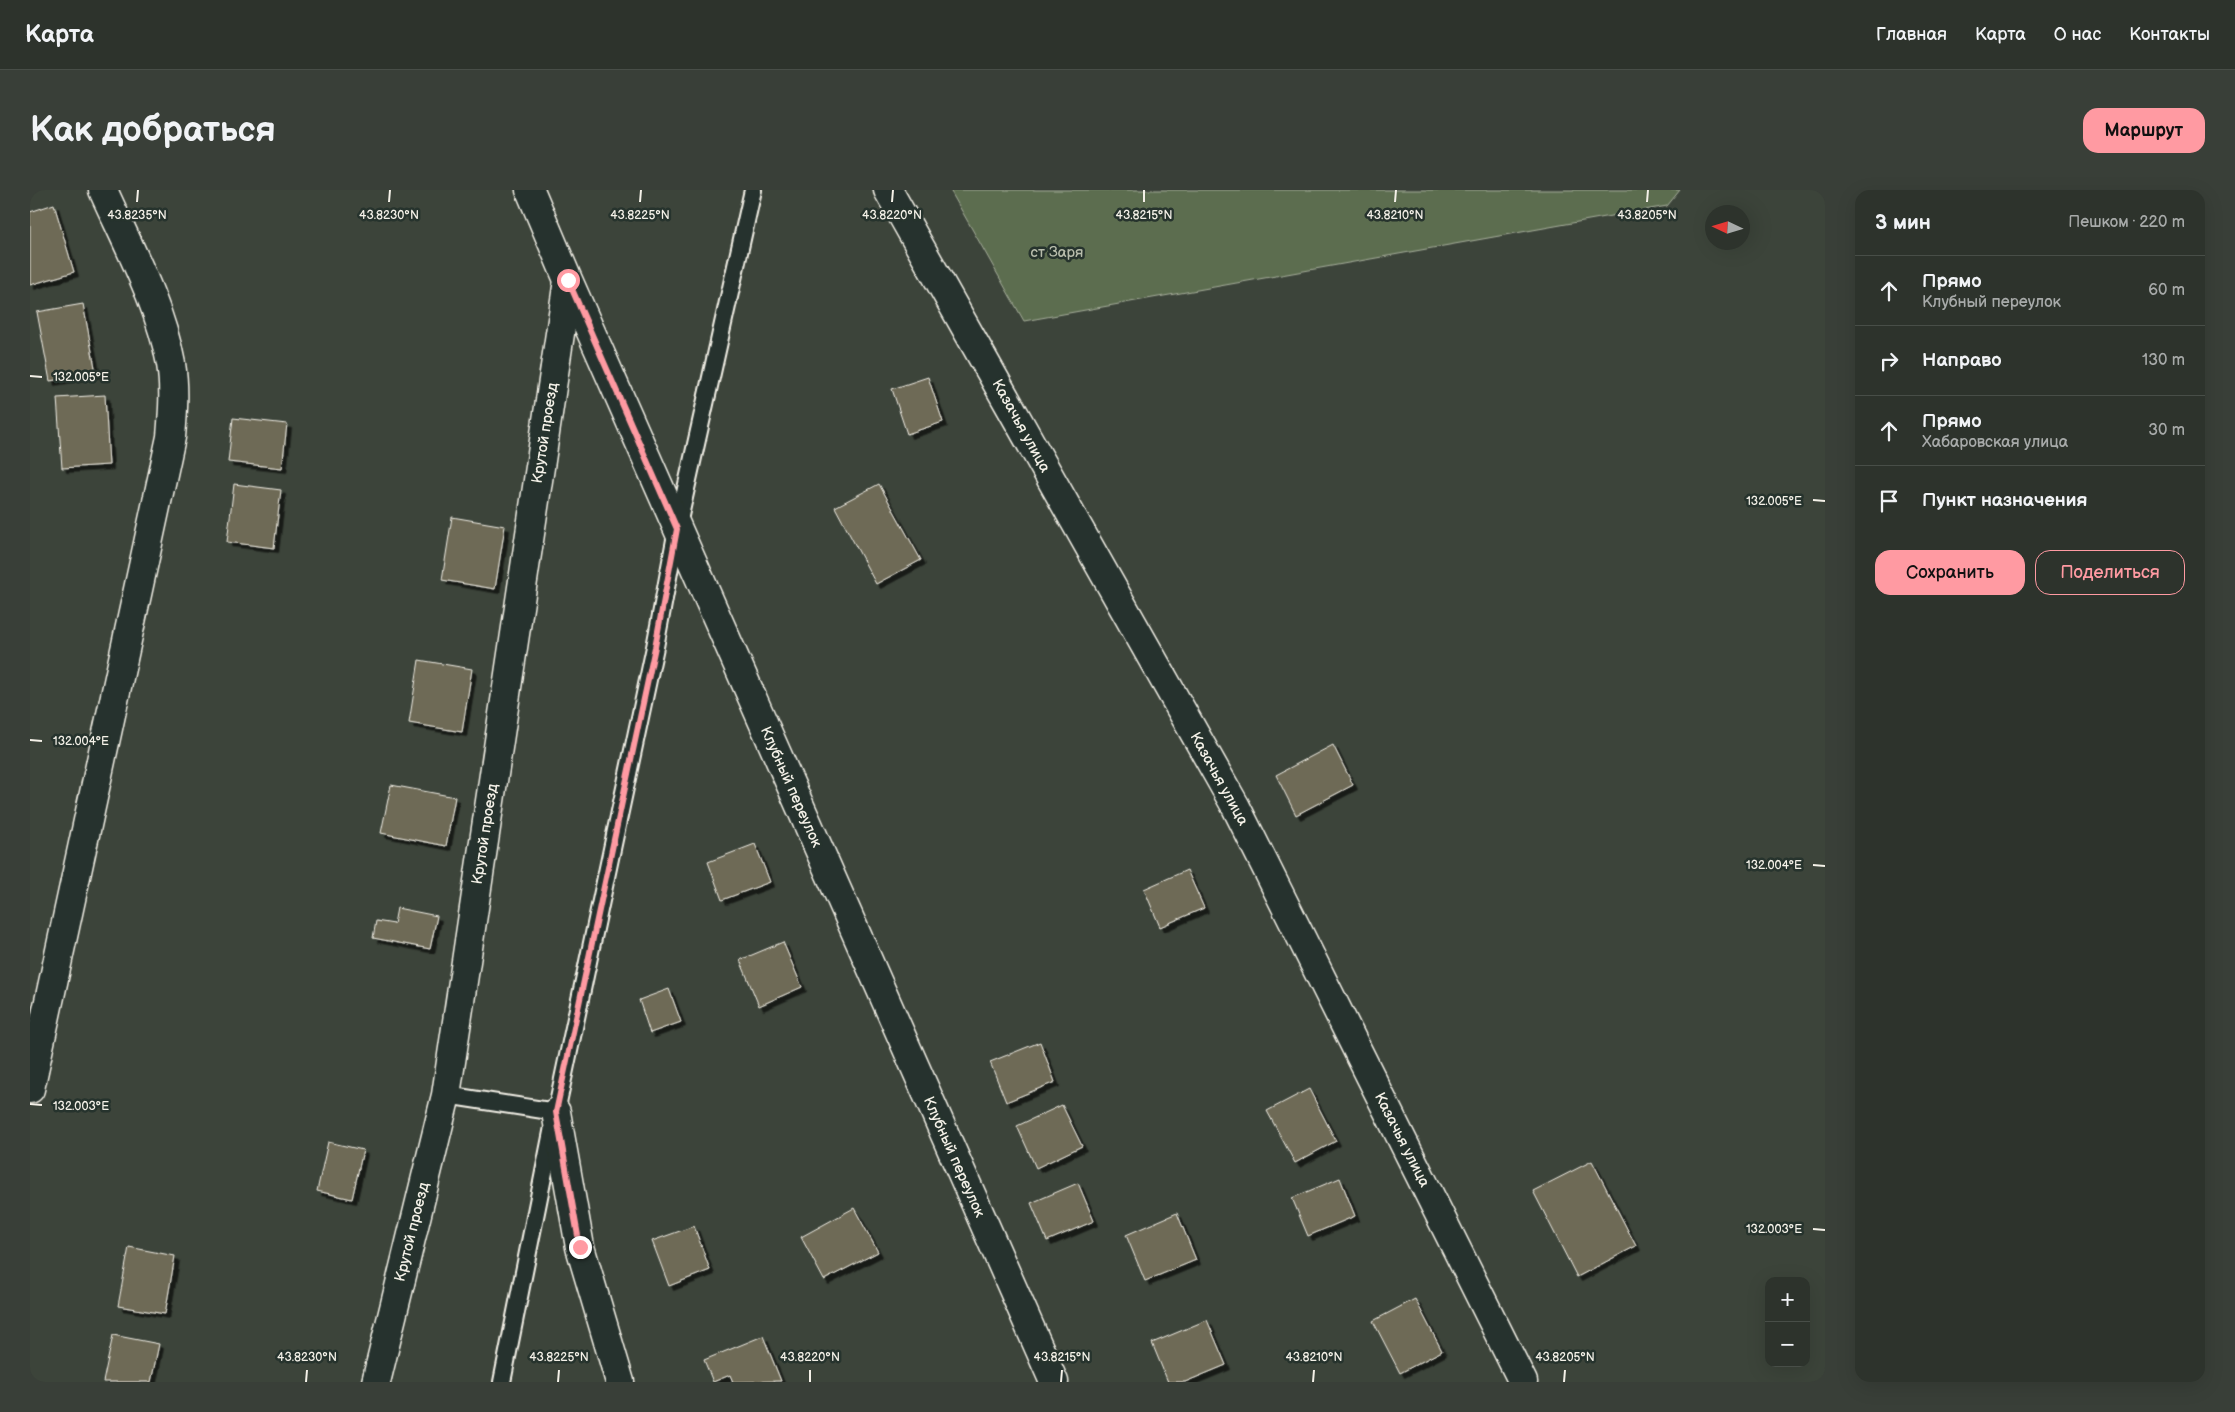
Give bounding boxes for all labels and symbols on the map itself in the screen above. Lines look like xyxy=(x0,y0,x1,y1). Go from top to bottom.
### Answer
north arrow xyxy=(1705,205,1750,250)
text: 43.8235°N xyxy=(107,208,167,223)
text: 43.8230°N xyxy=(359,208,419,223)
text: 43.8225°N xyxy=(610,208,670,223)
text: 43.8220°N xyxy=(862,208,922,223)
text: 43.8215°N xyxy=(1116,208,1172,223)
text: 43.8210°N xyxy=(1366,208,1424,223)
text: 43.8205°N xyxy=(1617,208,1677,223)
park label: ст Заря xyxy=(1031,243,1083,262)
route start xyxy=(557,269,580,292)
text: 132.005°E xyxy=(53,370,109,385)
street label: Казачья улица xyxy=(988,376,1055,476)
street label: Крутой проезд xyxy=(528,381,562,485)
text: 132.005°E xyxy=(1746,494,1802,509)
street label: Клубный переулок xyxy=(756,724,826,850)
street label: Казачья улица xyxy=(1186,729,1253,829)
text: 132.004°E xyxy=(53,734,109,749)
street label: Крутой проезд xyxy=(468,782,502,886)
text: 132.004°E xyxy=(1746,858,1802,873)
street label: Казачья улица xyxy=(1370,1089,1434,1191)
street label: Клубный переулок xyxy=(919,1094,989,1220)
text: 132.003°E xyxy=(53,1099,109,1114)
street label: Крутой проезд xyxy=(390,1180,434,1284)
text: 132.003°E xyxy=(1746,1222,1802,1237)
route end xyxy=(569,1236,592,1259)
text: 43.8230°N xyxy=(277,1350,337,1365)
text: 43.8225°N xyxy=(529,1350,589,1365)
text: 43.8220°N xyxy=(780,1350,840,1365)
text: 43.8215°N xyxy=(1034,1350,1090,1365)
text: 43.8210°N xyxy=(1285,1350,1343,1365)
text: 43.8205°N xyxy=(1535,1350,1595,1365)

